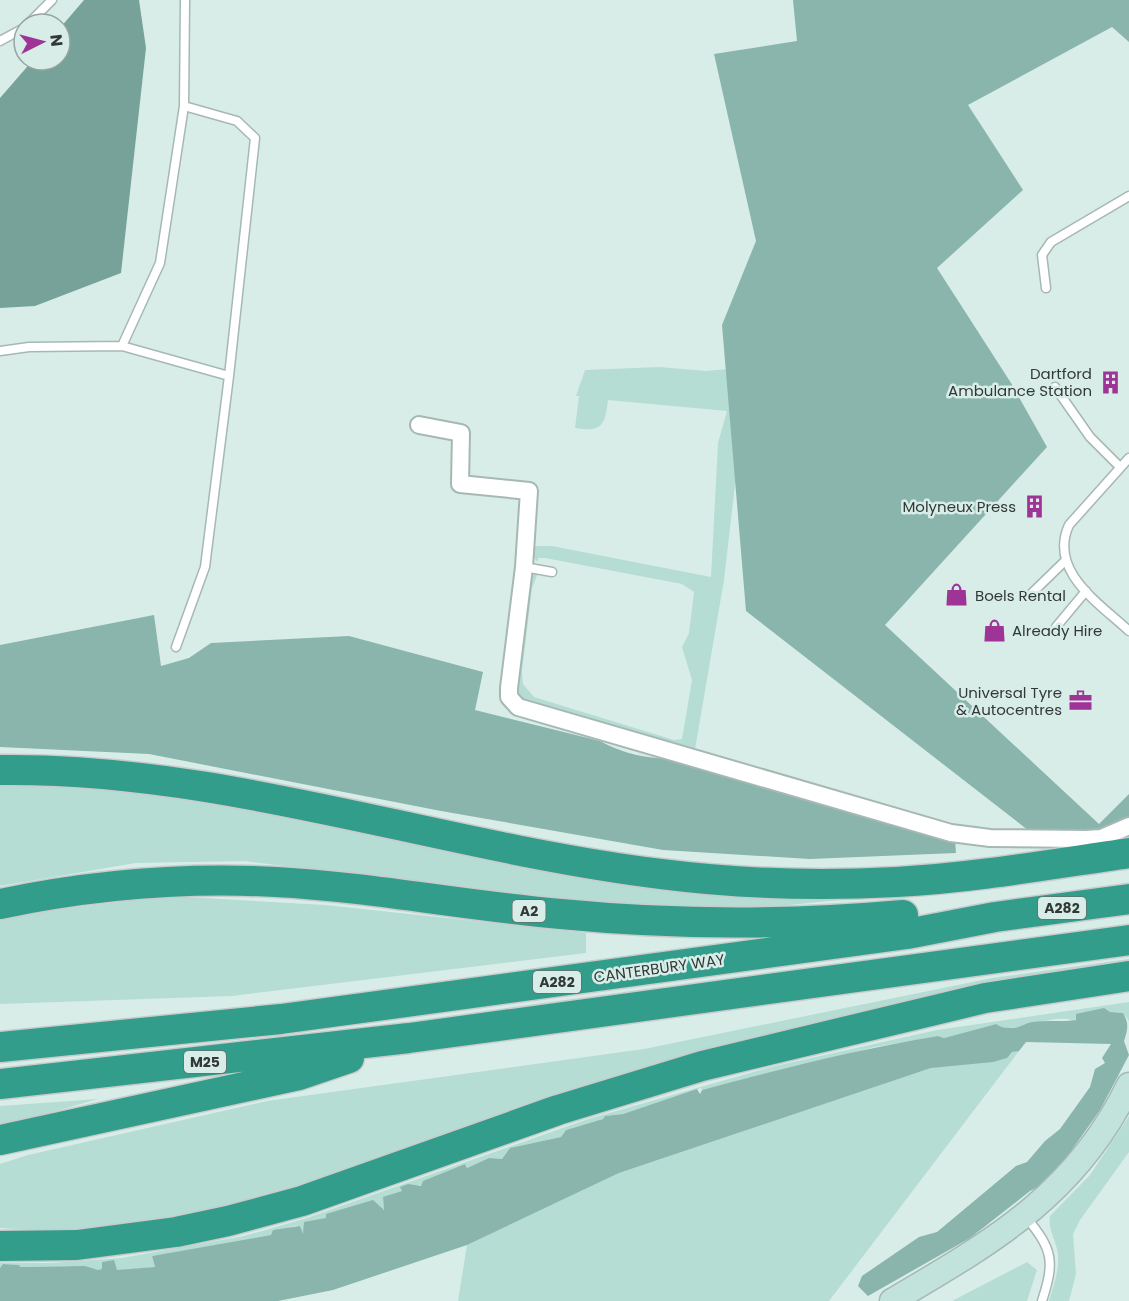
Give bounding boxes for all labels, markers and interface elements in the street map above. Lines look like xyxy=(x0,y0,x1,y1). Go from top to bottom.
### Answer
north arrow xyxy=(12,12,72,72)
text: N xyxy=(44,33,68,48)
place label: Dartford Ambulance Station xyxy=(948,363,1092,401)
building icon: Dartford Ambulance Station xyxy=(1097,369,1123,395)
building icon: Molyneux Press xyxy=(1021,493,1047,519)
place label: Molyneux Press xyxy=(902,496,1016,517)
shop icon: Boels Rental xyxy=(944,582,970,608)
place label: Boels Rental xyxy=(975,585,1066,606)
shop icon: Already Hire xyxy=(981,617,1007,643)
place label: Already Hire xyxy=(1012,620,1102,641)
place label: Universal Tyre & Autocentres xyxy=(956,682,1062,720)
office icon: Universal Tyre & Autocentres xyxy=(1067,688,1093,714)
road number: A282 xyxy=(1038,897,1086,919)
road number: A2 xyxy=(512,900,546,922)
street label: CANTERBURY WAY xyxy=(592,948,726,988)
road number: A282 xyxy=(533,971,581,993)
road number: M25 xyxy=(184,1051,226,1073)

